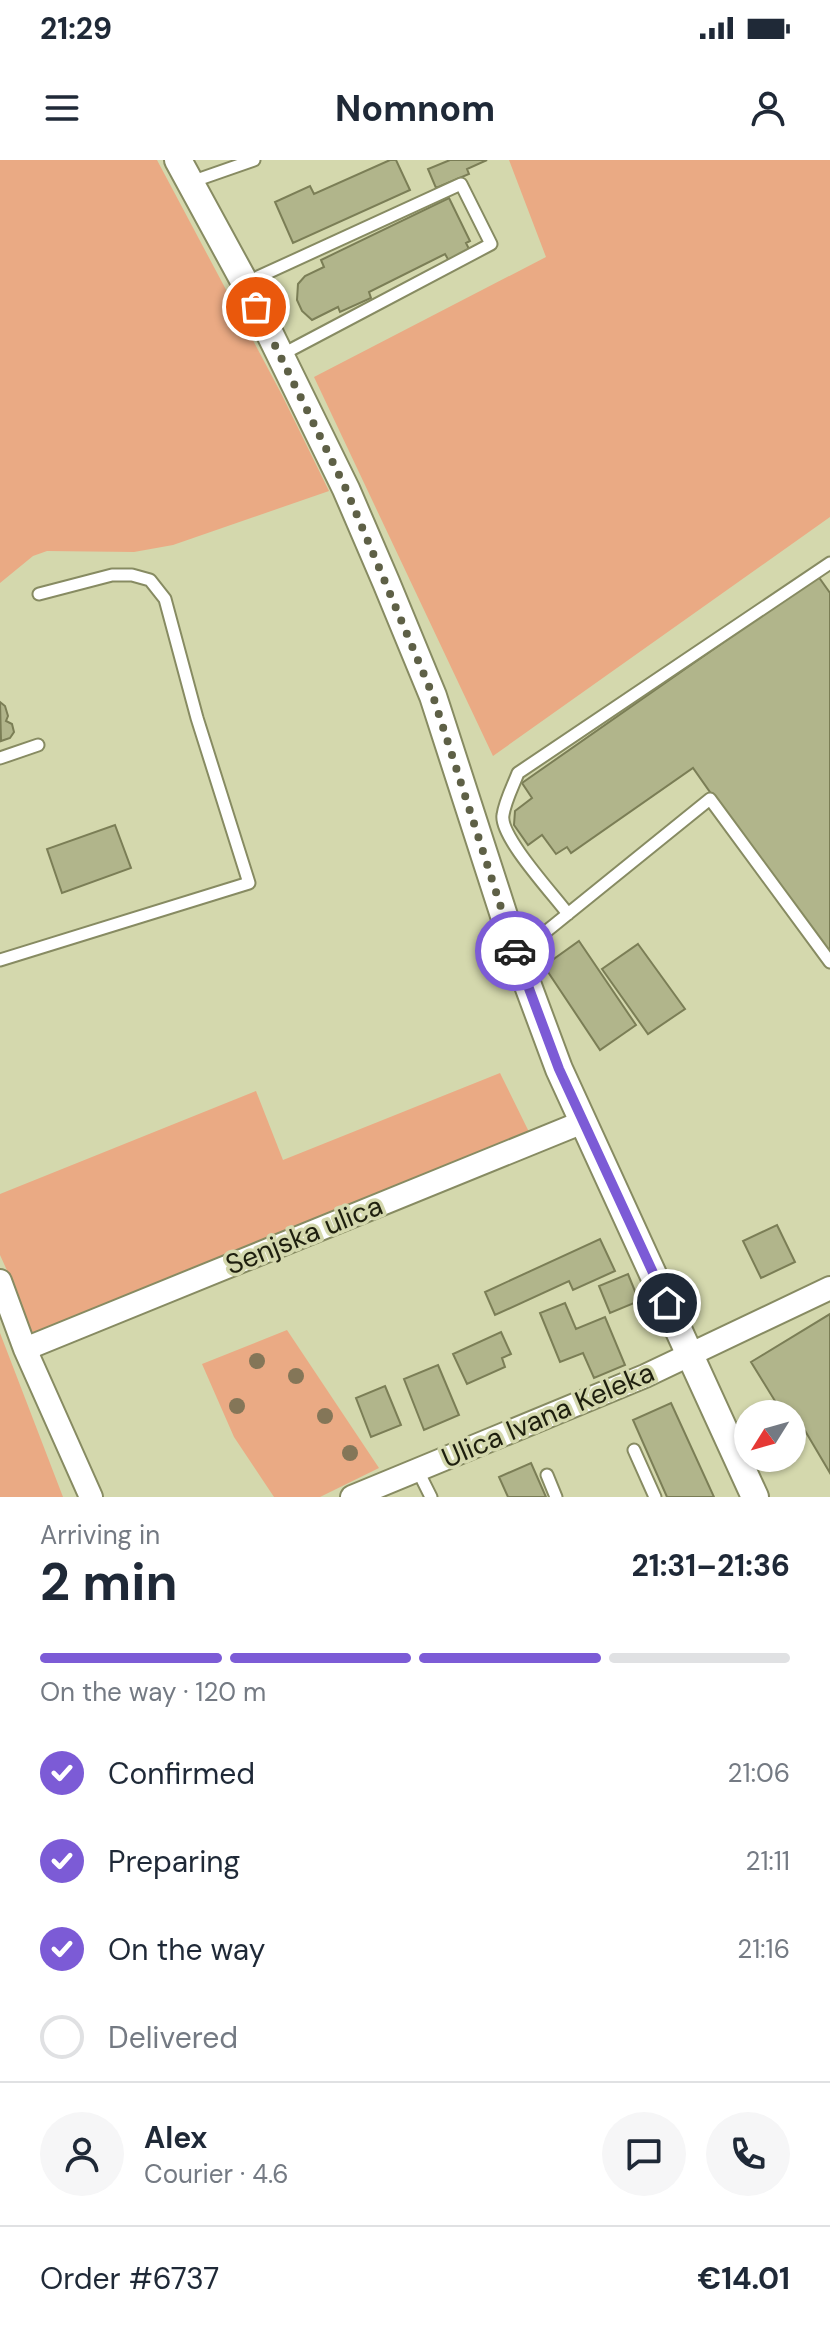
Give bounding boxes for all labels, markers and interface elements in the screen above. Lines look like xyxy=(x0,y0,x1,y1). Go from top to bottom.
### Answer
text: 21:29 xyxy=(40,9,112,48)
text: Nomnom xyxy=(335,85,495,132)
icon: menu xyxy=(40,86,84,130)
icon: person xyxy=(746,86,790,130)
pin xyxy=(222,273,290,341)
icon: bag xyxy=(234,285,278,329)
courier xyxy=(475,911,555,991)
icon: car xyxy=(493,929,537,973)
street label: Senjska ulica xyxy=(220,1187,388,1283)
pin xyxy=(633,1269,701,1337)
icon: home xyxy=(645,1281,689,1325)
street label: Ulica Ivana Keleka xyxy=(436,1354,660,1476)
north arrow xyxy=(734,1400,806,1472)
map controls xyxy=(734,1400,806,1472)
text: Arriving in xyxy=(40,1518,160,1552)
text: 21:31–21:36 xyxy=(632,1546,790,1585)
text: 2 min xyxy=(40,1548,178,1616)
text: On the way · 120 m xyxy=(40,1675,266,1709)
icon: check xyxy=(40,1751,84,1795)
text: Confirmed xyxy=(108,1754,255,1793)
text: 21:06 xyxy=(728,1756,790,1790)
icon: check xyxy=(40,1839,84,1883)
text: Preparing xyxy=(108,1842,240,1881)
text: 21:11 xyxy=(745,1844,790,1878)
icon: check xyxy=(40,1927,84,1971)
text: On the way xyxy=(108,1930,265,1969)
text: 21:16 xyxy=(737,1932,790,1966)
text: Delivered xyxy=(108,2018,238,2057)
button: person xyxy=(40,2112,124,2196)
button: chat xyxy=(602,2112,686,2196)
button: phone xyxy=(706,2112,790,2196)
text: Alex xyxy=(144,2118,207,2157)
text: Courier · 4.6 xyxy=(144,2157,289,2191)
text: Order #6737 xyxy=(40,2259,219,2298)
text: €14.01 xyxy=(697,2259,790,2298)

